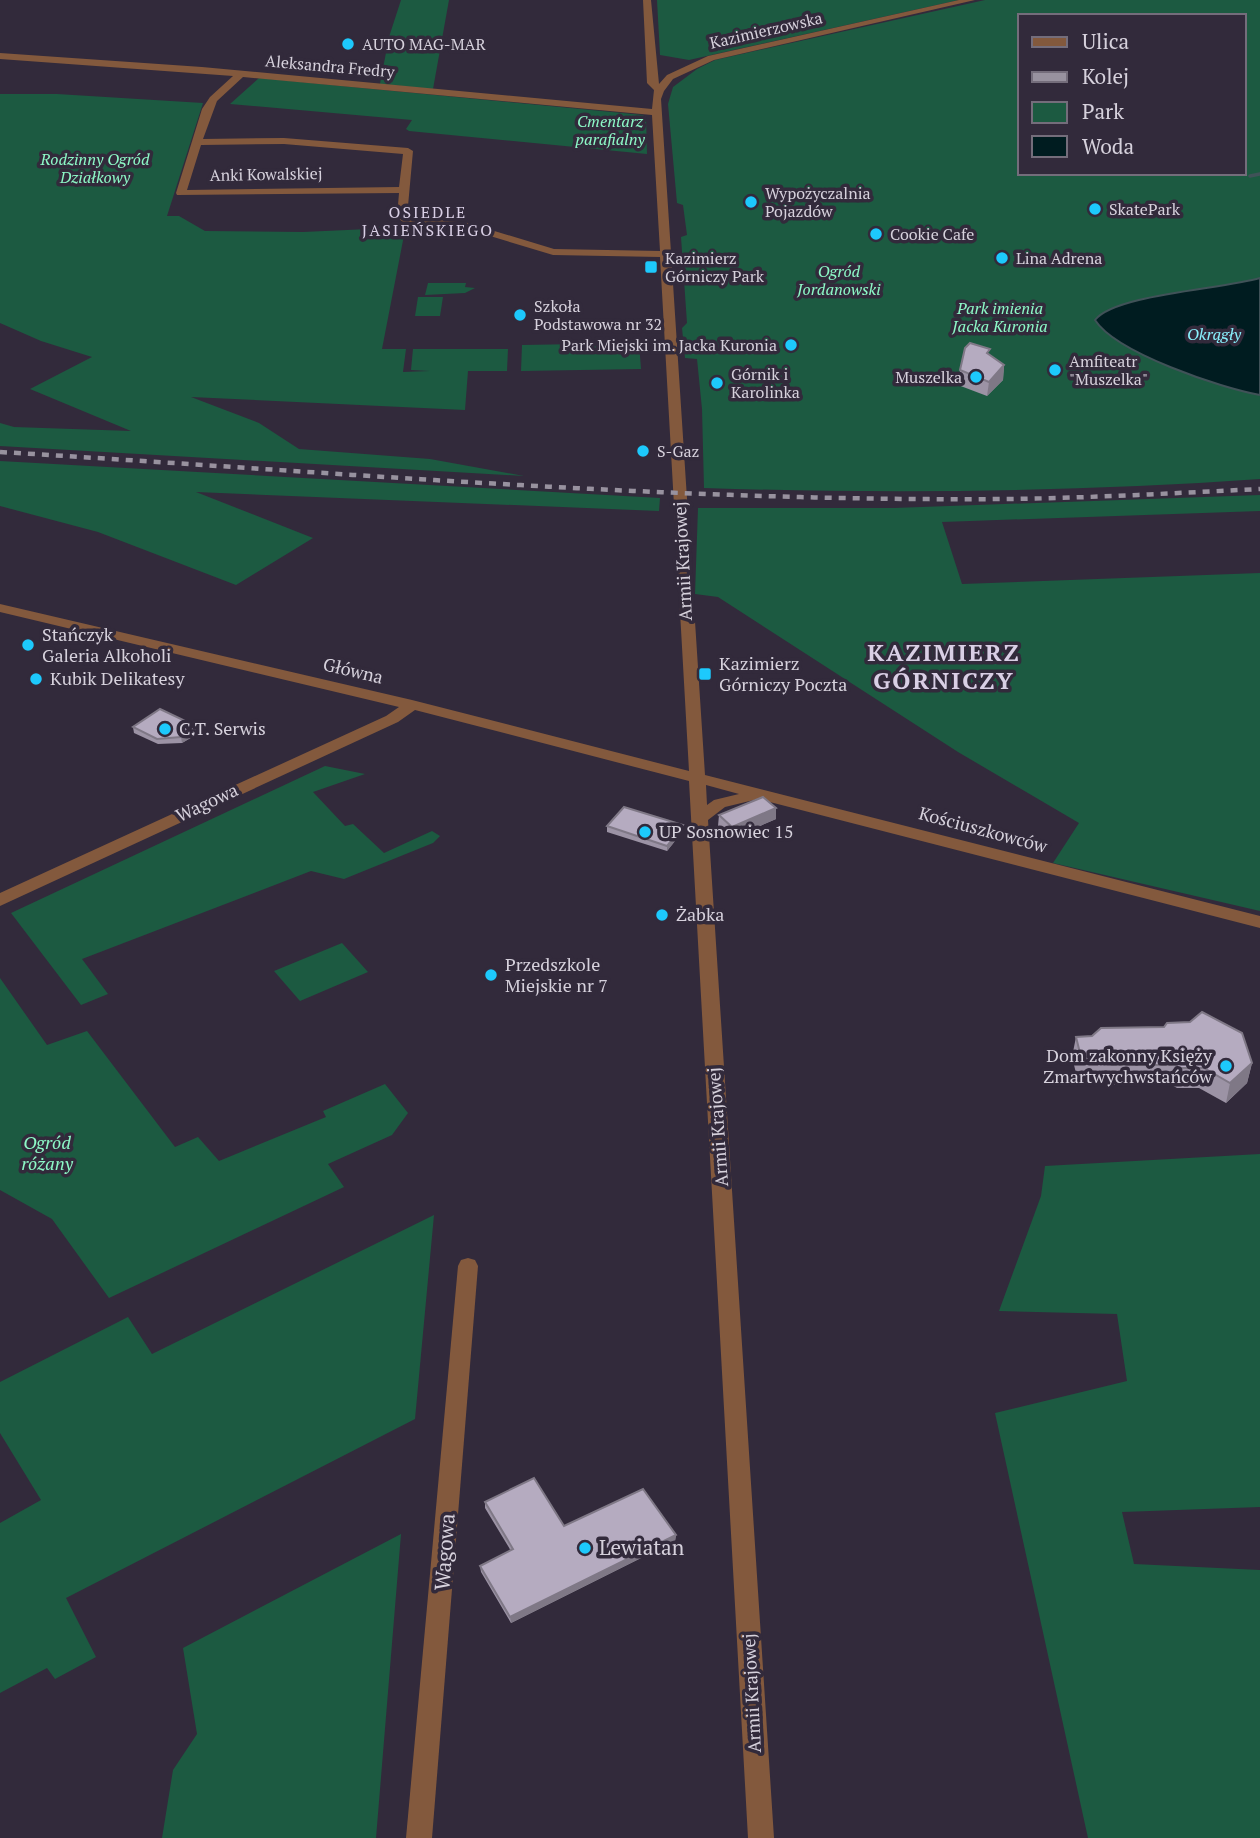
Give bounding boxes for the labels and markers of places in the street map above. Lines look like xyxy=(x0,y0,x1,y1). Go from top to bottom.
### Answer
place label: AUTO MAG-MAR xyxy=(362,33,486,55)
marker: AUTO MAG-MAR xyxy=(340,36,356,52)
place label: Wypożyczalnia Pojazdów xyxy=(765,182,871,222)
marker: Wypożyczalnia Pojazdów xyxy=(743,194,759,210)
place label: SkatePark xyxy=(1109,198,1181,220)
marker: SkatePark xyxy=(1087,201,1103,217)
place label: Cookie Cafe xyxy=(890,223,974,245)
marker: Cookie Cafe xyxy=(868,226,884,242)
place label: Kazimierz Górniczy Park xyxy=(665,247,765,287)
place label: Lina Adrena xyxy=(1016,247,1102,269)
marker: Lina Adrena xyxy=(994,250,1010,266)
marker: Kazimierz Górniczy Park xyxy=(643,259,659,275)
place label: Szkoła Podstawowa nr 32 xyxy=(534,295,662,335)
marker: Szkoła Podstawowa nr 32 xyxy=(512,307,528,323)
place label: Park Miejski im. Jacka Kuronia xyxy=(561,334,777,356)
marker: Park Miejski im. Jacka Kuronia xyxy=(783,337,799,353)
place label: Amfiteatr "Muszelka" xyxy=(1069,350,1148,390)
marker: Amfiteatr "Muszelka" xyxy=(1047,362,1063,378)
place label: Górnik i Karolinka xyxy=(731,363,800,403)
place label: Muszelka xyxy=(895,366,962,388)
marker: Muszelka xyxy=(968,369,984,385)
marker: Górnik i Karolinka xyxy=(709,375,725,391)
place label: S-Gaz xyxy=(657,440,699,462)
marker: S-Gaz xyxy=(635,443,651,459)
place label: Stańczyk Galeria Alkoholi xyxy=(42,622,172,667)
marker: Stańczyk Galeria Alkoholi xyxy=(20,637,36,653)
place label: Kazimierz Górniczy Poczta xyxy=(719,651,847,696)
place label: Kubik Delikatesy xyxy=(50,666,185,690)
marker: Kazimierz Górniczy Poczta xyxy=(697,666,713,682)
marker: Kubik Delikatesy xyxy=(28,671,44,687)
place label: C.T. Serwis xyxy=(179,716,266,740)
marker: C.T. Serwis xyxy=(157,721,173,737)
place label: UP Sosnowiec 15 xyxy=(659,819,794,843)
marker: UP Sosnowiec 15 xyxy=(637,824,653,840)
place label: Żabka xyxy=(676,902,724,926)
marker: Żabka xyxy=(654,907,670,923)
place label: Przedszkole Miejskie nr 7 xyxy=(505,952,608,997)
marker: Przedszkole Miejskie nr 7 xyxy=(483,967,499,983)
place label: Dom zakonny Księży Zmartwychwstańców xyxy=(1043,1043,1213,1088)
marker: Dom zakonny Księży Zmartwychwstańców xyxy=(1218,1058,1234,1074)
place label: Lewiatan xyxy=(599,1533,685,1561)
marker: Lewiatan xyxy=(577,1540,593,1556)

